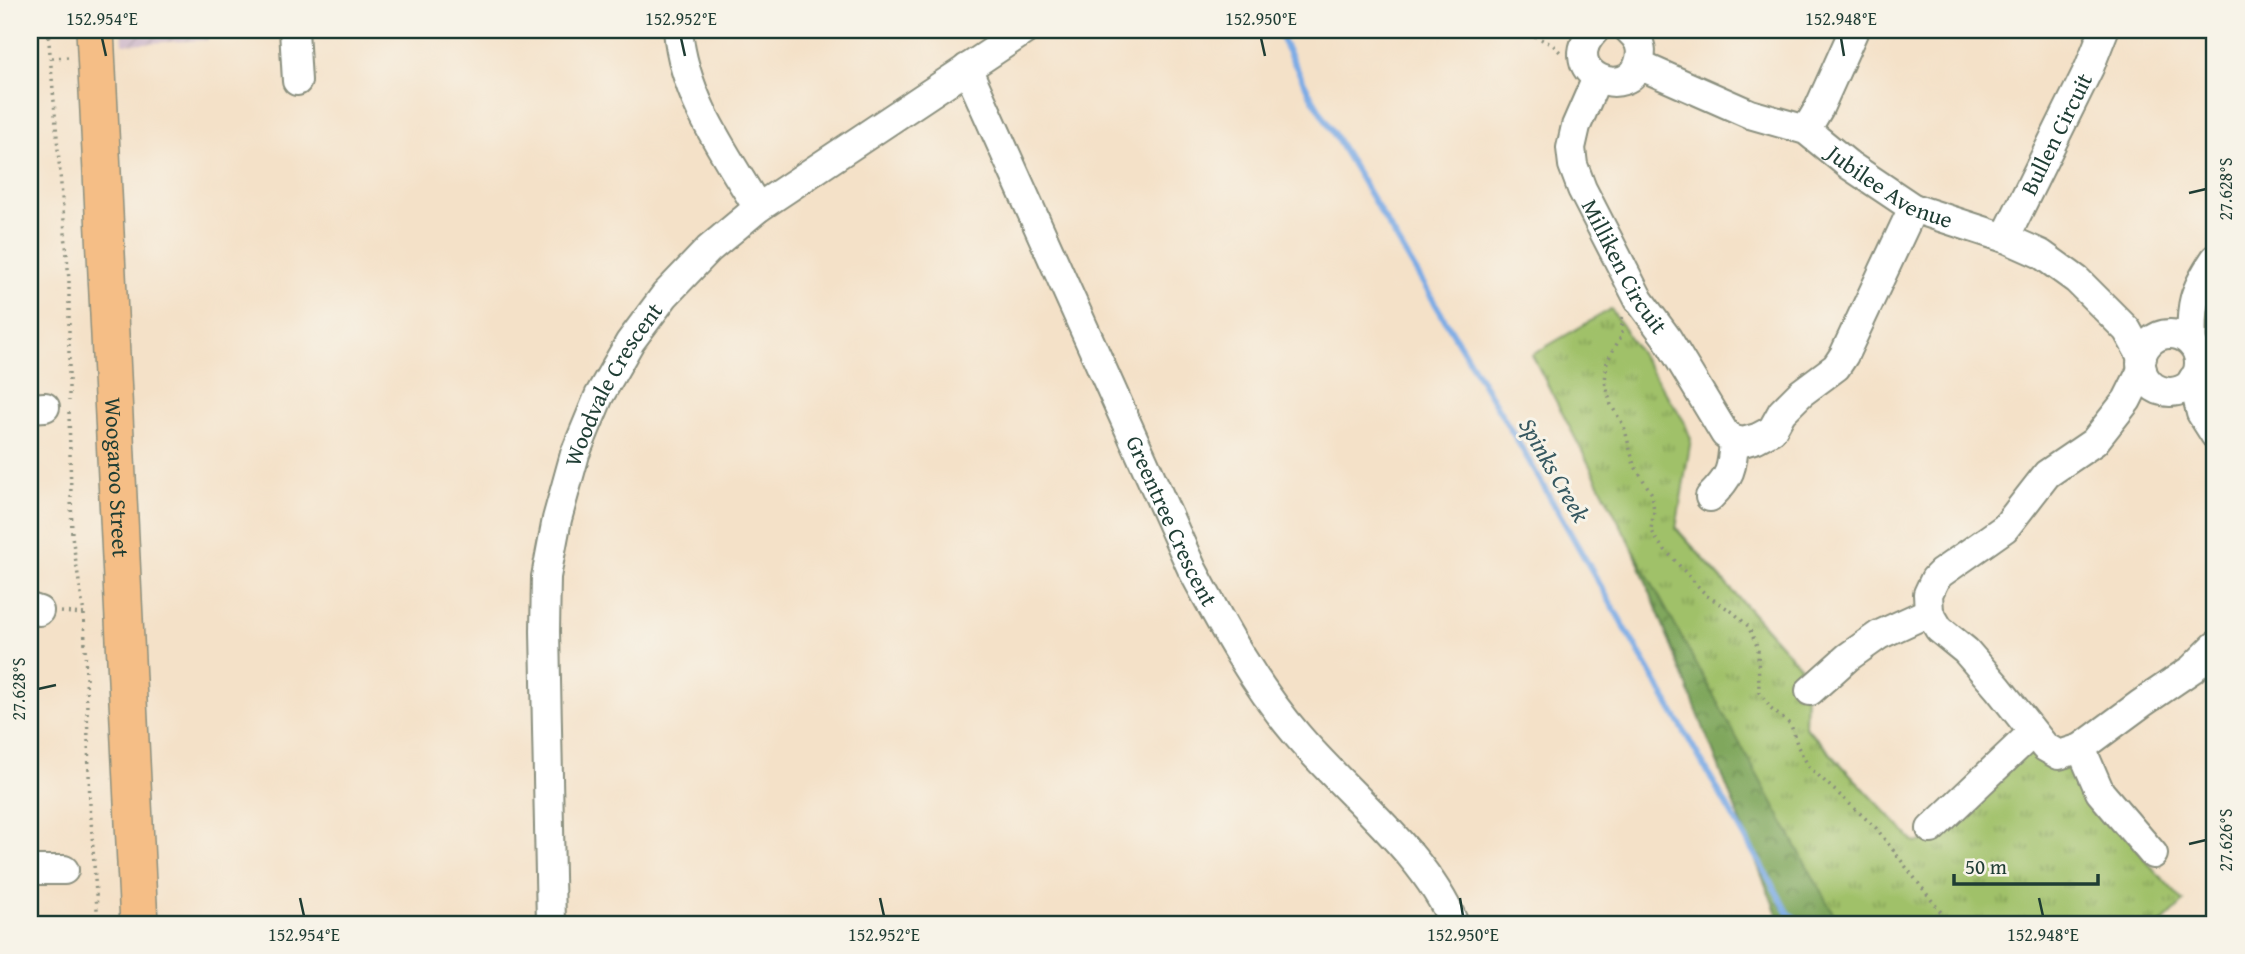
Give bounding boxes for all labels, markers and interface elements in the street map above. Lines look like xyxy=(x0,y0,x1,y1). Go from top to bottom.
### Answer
text: 152.954°E xyxy=(66,5,138,32)
text: 152.952°E xyxy=(645,5,717,32)
text: 152.950°E xyxy=(1225,5,1297,32)
text: 152.948°E xyxy=(1805,5,1877,32)
street label: Bullen Circuit xyxy=(2012,67,2100,201)
street label: Jubilee Avenue xyxy=(1818,135,1957,236)
text: 27.628°S xyxy=(2212,157,2239,220)
street label: Milliken Circuit xyxy=(1574,193,1676,341)
street label: Woodvale Crescent xyxy=(555,295,670,470)
street label: Woogaroo Street xyxy=(97,397,138,558)
water label: Spinks Creek xyxy=(1510,411,1598,529)
street label: Greentree Crescent xyxy=(1118,430,1226,612)
text: 27.628°S xyxy=(5,657,32,720)
text: 27.626°S xyxy=(2212,808,2239,871)
scale bar xyxy=(1954,842,2098,886)
text: 50 m xyxy=(1965,851,2007,882)
text: 152.954°E xyxy=(268,921,340,948)
text: 152.952°E xyxy=(848,921,920,948)
text: 152.950°E xyxy=(1427,921,1499,948)
text: 152.948°E xyxy=(2007,921,2079,948)

